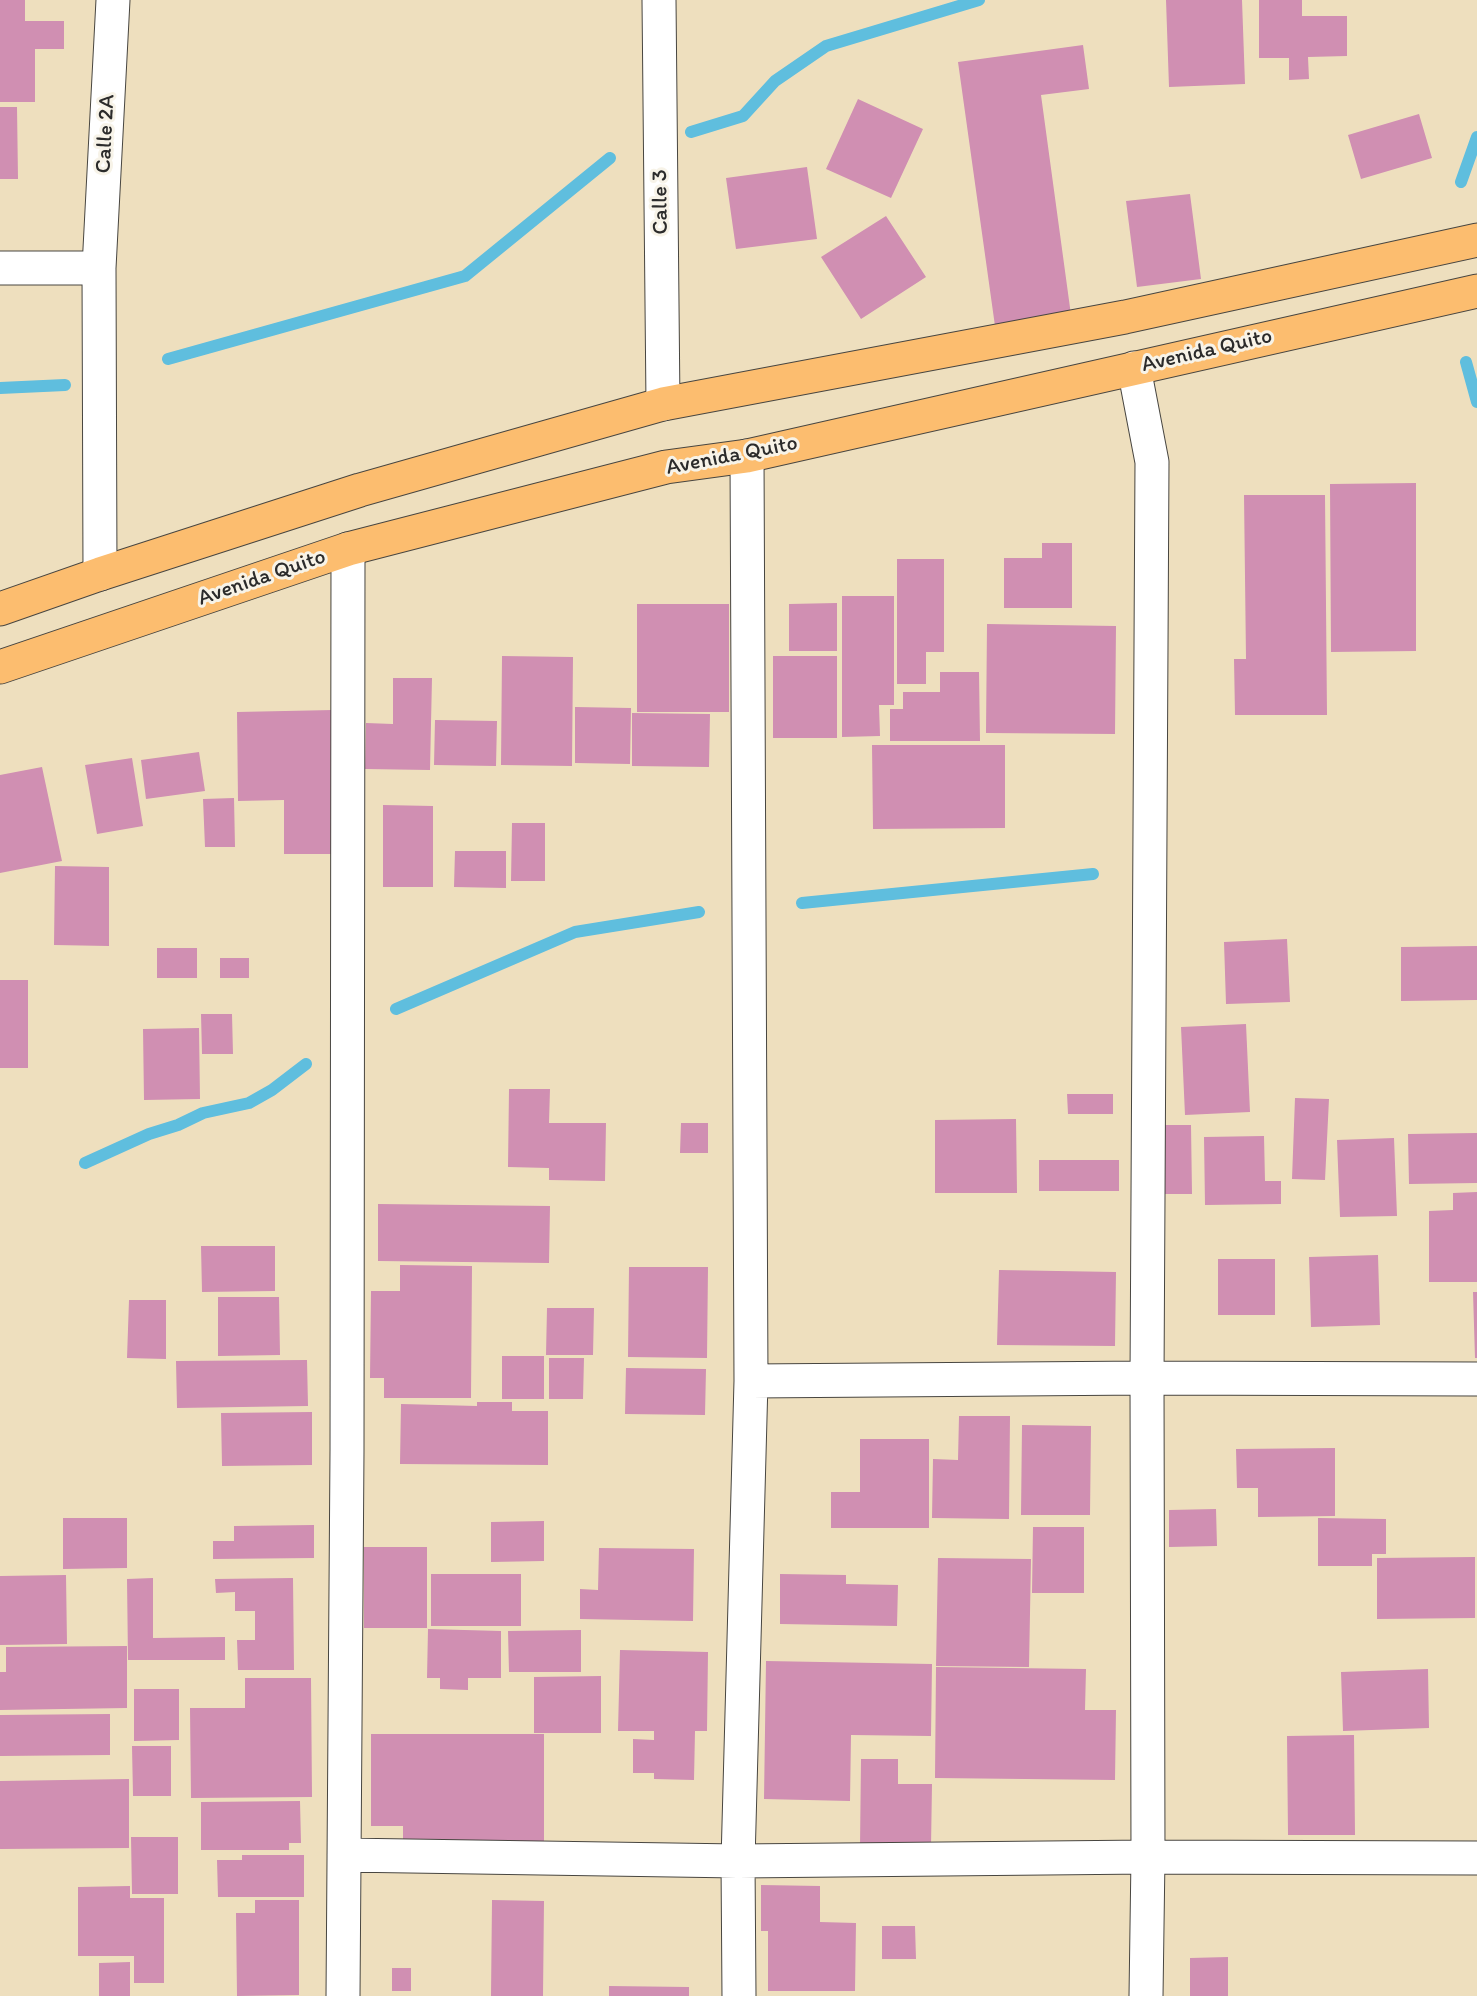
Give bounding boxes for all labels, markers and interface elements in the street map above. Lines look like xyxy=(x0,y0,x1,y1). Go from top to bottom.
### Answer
street label: Calle 2A xyxy=(91,94,121,174)
street label: Calle 3 xyxy=(647,169,675,235)
street label: Avenida Quito xyxy=(1139,323,1275,379)
street label: Avenida Quito xyxy=(664,430,800,482)
street label: Avenida Quito xyxy=(195,544,329,612)

